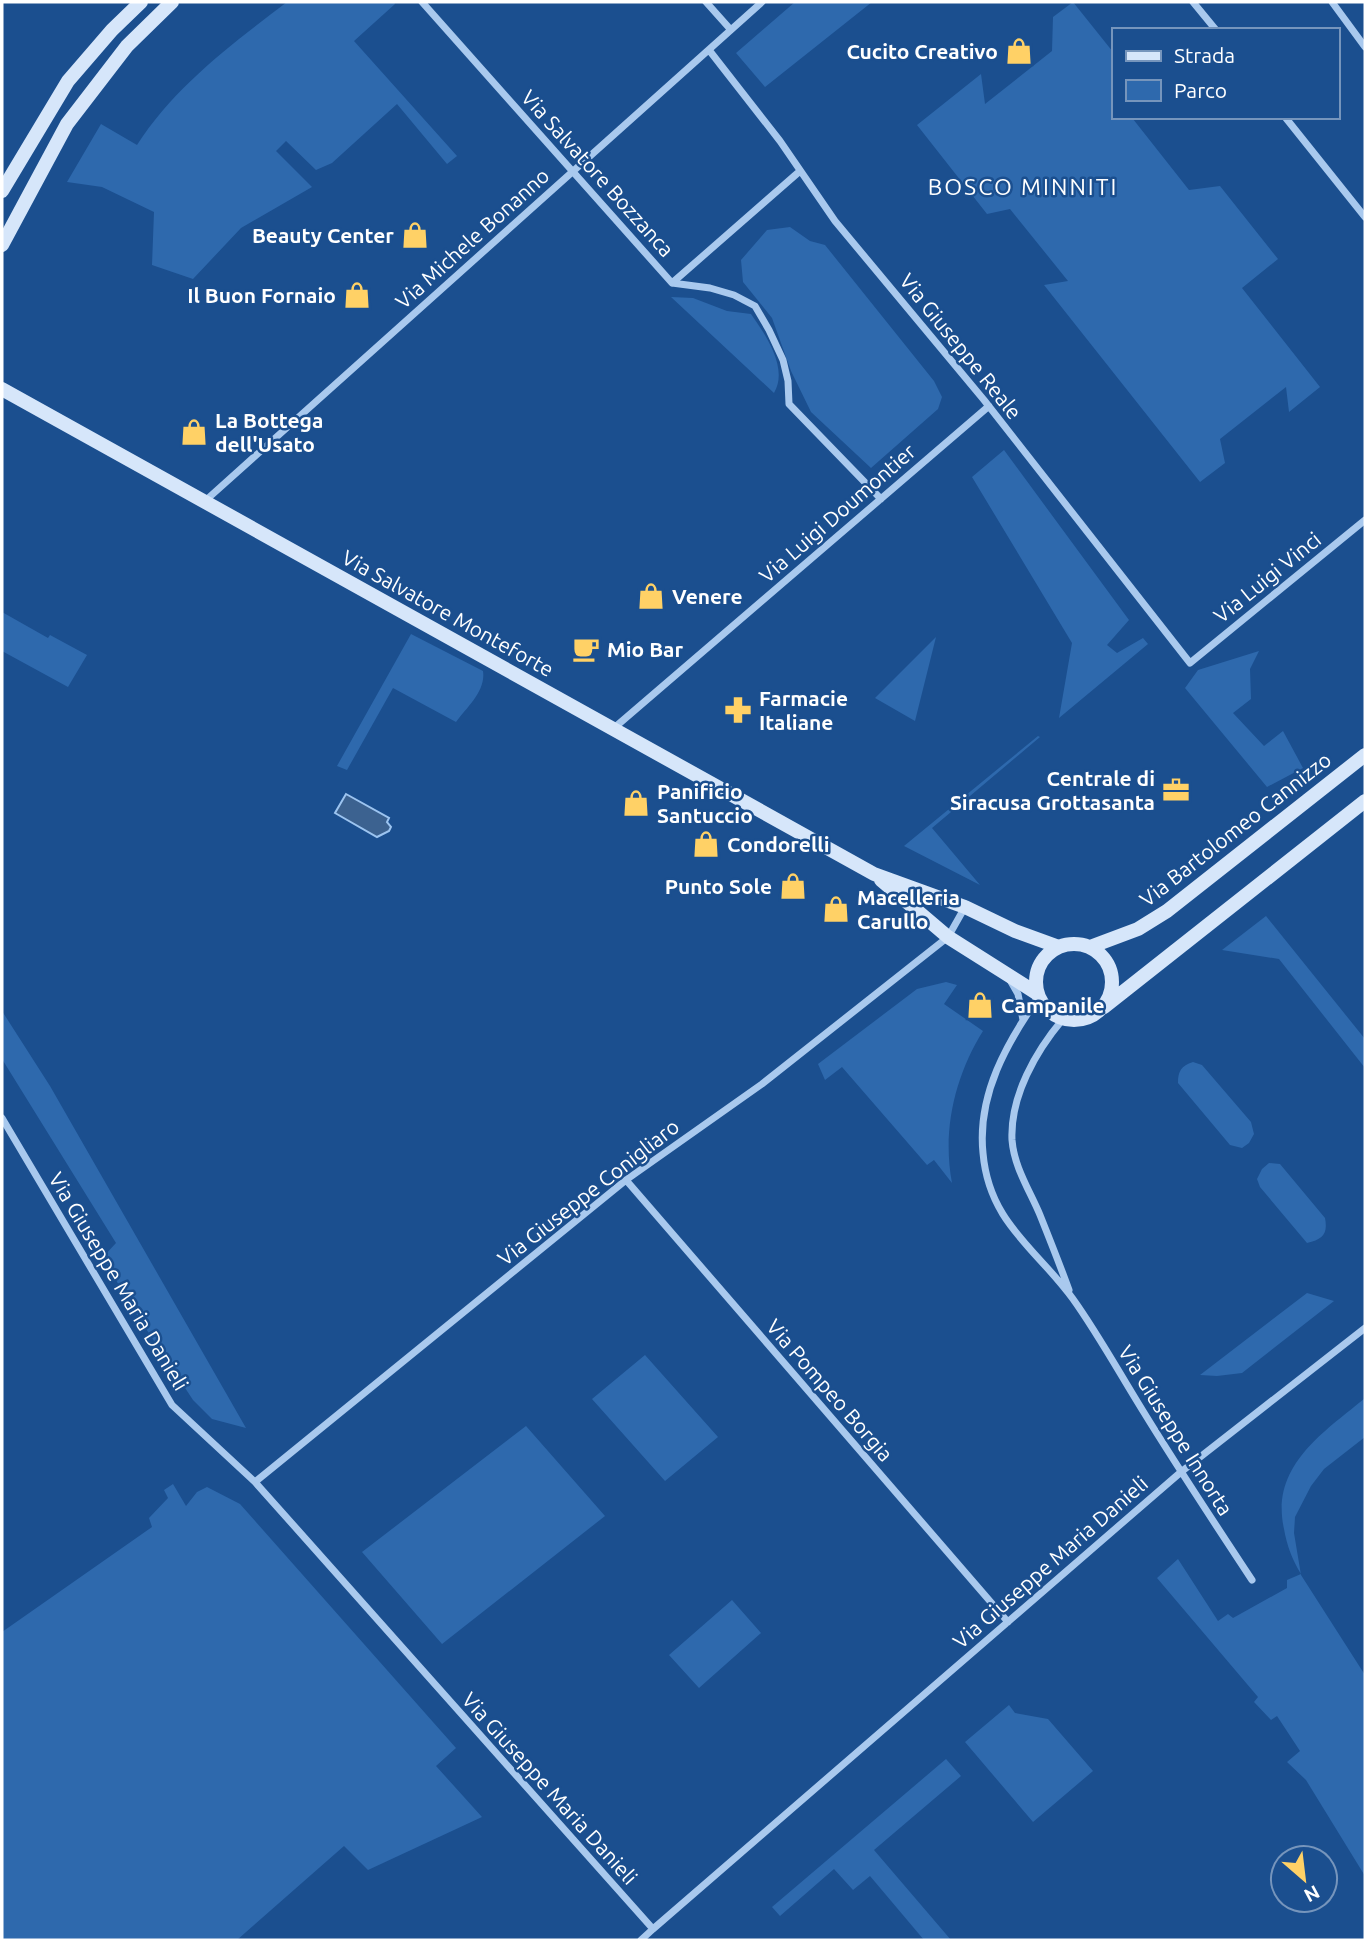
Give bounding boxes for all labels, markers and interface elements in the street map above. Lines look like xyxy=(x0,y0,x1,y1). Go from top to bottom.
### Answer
legend xyxy=(1112,28,1339,119)
shop icon: Cucito Creativo xyxy=(1004,36,1034,66)
place label: Cucito Creativo xyxy=(846,39,998,63)
text: Strada xyxy=(1174,43,1235,67)
text: Parco xyxy=(1174,78,1227,102)
street label: Via Salvatore Bozzanca xyxy=(517,85,679,261)
street label: Via Michele Bonanno xyxy=(390,163,554,313)
district label: BOSCO MINNITI xyxy=(928,174,1118,199)
shop icon: Beauty Center xyxy=(400,220,430,250)
place label: Beauty Center xyxy=(252,223,394,247)
street label: Via Giuseppe Reale xyxy=(895,269,1027,423)
shop icon: Il Buon Fornaio xyxy=(342,280,372,310)
place label: Il Buon Fornaio xyxy=(187,283,336,307)
place label: La Bottega dell'Usato xyxy=(215,408,323,456)
shop icon: La Bottega dell'Usato xyxy=(179,417,209,447)
street label: Via Luigi Doumontier xyxy=(754,439,920,587)
street label: Via Luigi Vinci xyxy=(1209,527,1325,627)
street label: Via Salvatore Monteforte xyxy=(338,545,558,681)
shop icon: Venere xyxy=(636,581,666,611)
place label: Venere xyxy=(672,584,743,608)
cafe icon: Mio Bar xyxy=(571,634,601,664)
place label: Mio Bar xyxy=(607,637,683,661)
place label: Farmacie Italiane xyxy=(759,686,848,734)
pharmacy icon: Farmacie Italiane xyxy=(723,695,753,725)
street label: Via Bartolomeo Cannizzo xyxy=(1135,747,1335,911)
place label: Centrale di Siracusa Grottasanta xyxy=(950,766,1155,814)
office icon: Centrale di Siracusa Grottasanta xyxy=(1161,775,1191,805)
place label: Panificio Santuccio xyxy=(657,779,753,827)
shop icon: Panificio Santuccio xyxy=(621,788,651,818)
shop icon: Condorelli xyxy=(691,829,721,859)
place label: Condorelli xyxy=(727,832,830,856)
shop icon: Punto Sole xyxy=(778,871,808,901)
place label: Punto Sole xyxy=(665,874,772,898)
place label: Macelleria Carullo xyxy=(857,885,960,933)
shop icon: Macelleria Carullo xyxy=(821,894,851,924)
shop icon: Campanile xyxy=(965,990,995,1020)
place label: Campanile xyxy=(1001,993,1105,1017)
street label: Via Giuseppe Conigliaro xyxy=(493,1114,683,1270)
street label: Via Giuseppe Maria Danieli xyxy=(44,1168,194,1394)
street label: Via Pompeo Borgia xyxy=(762,1314,898,1466)
street label: Via Giuseppe Innorta xyxy=(1114,1341,1238,1519)
street label: Via Giuseppe Maria Danieli xyxy=(948,1471,1152,1653)
street label: Via Giuseppe Maria Danieli xyxy=(457,1687,643,1889)
north arrow xyxy=(1269,1844,1339,1914)
text: N xyxy=(1301,1881,1323,1907)

